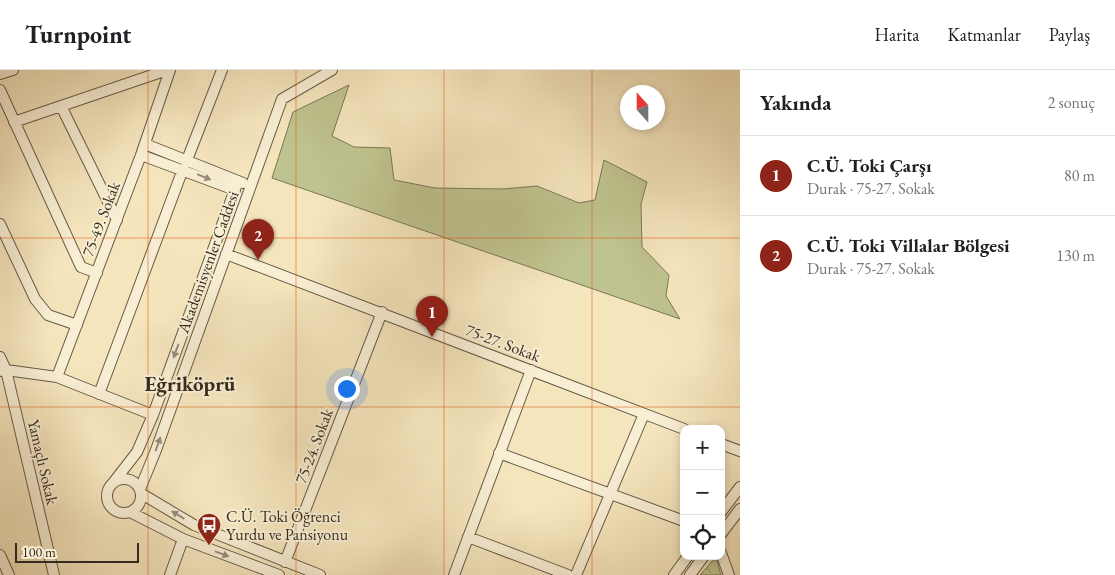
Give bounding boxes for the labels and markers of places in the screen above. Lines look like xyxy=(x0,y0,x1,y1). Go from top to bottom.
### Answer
pin: 2 xyxy=(242,219,274,260)
pin: 1 xyxy=(416,296,448,337)
place label: C.Ü. Toki Öğrenci Yurdu ve Pansiyonu xyxy=(226,506,349,545)
bus stop icon: C.Ü. Toki Öğrenci Yurdu ve Pansiyonu xyxy=(196,512,222,546)

